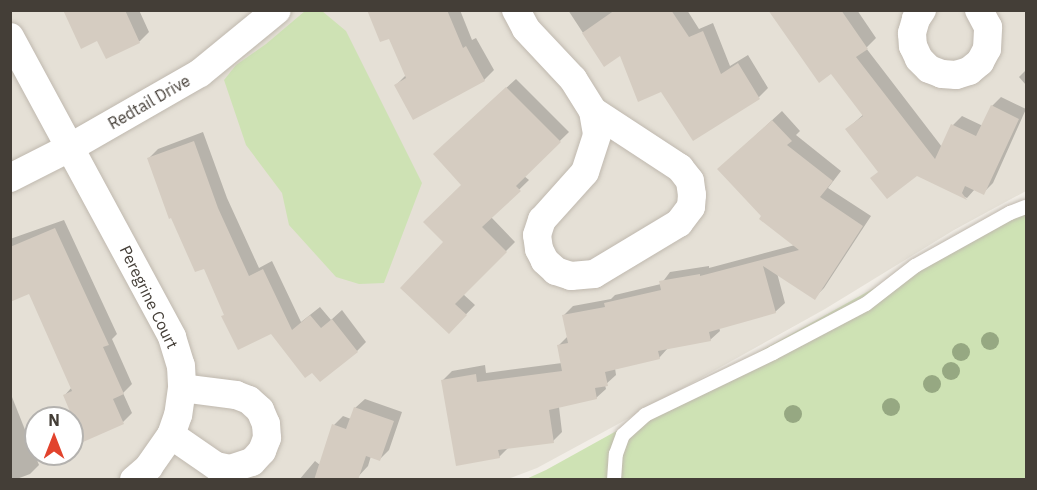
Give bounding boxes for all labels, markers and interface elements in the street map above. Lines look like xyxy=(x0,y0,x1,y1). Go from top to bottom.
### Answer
street label: Redtail Drive xyxy=(105,71,193,133)
street label: Peregrine Court xyxy=(116,242,182,352)
north arrow xyxy=(24,406,84,466)
text: N xyxy=(48,410,60,430)

